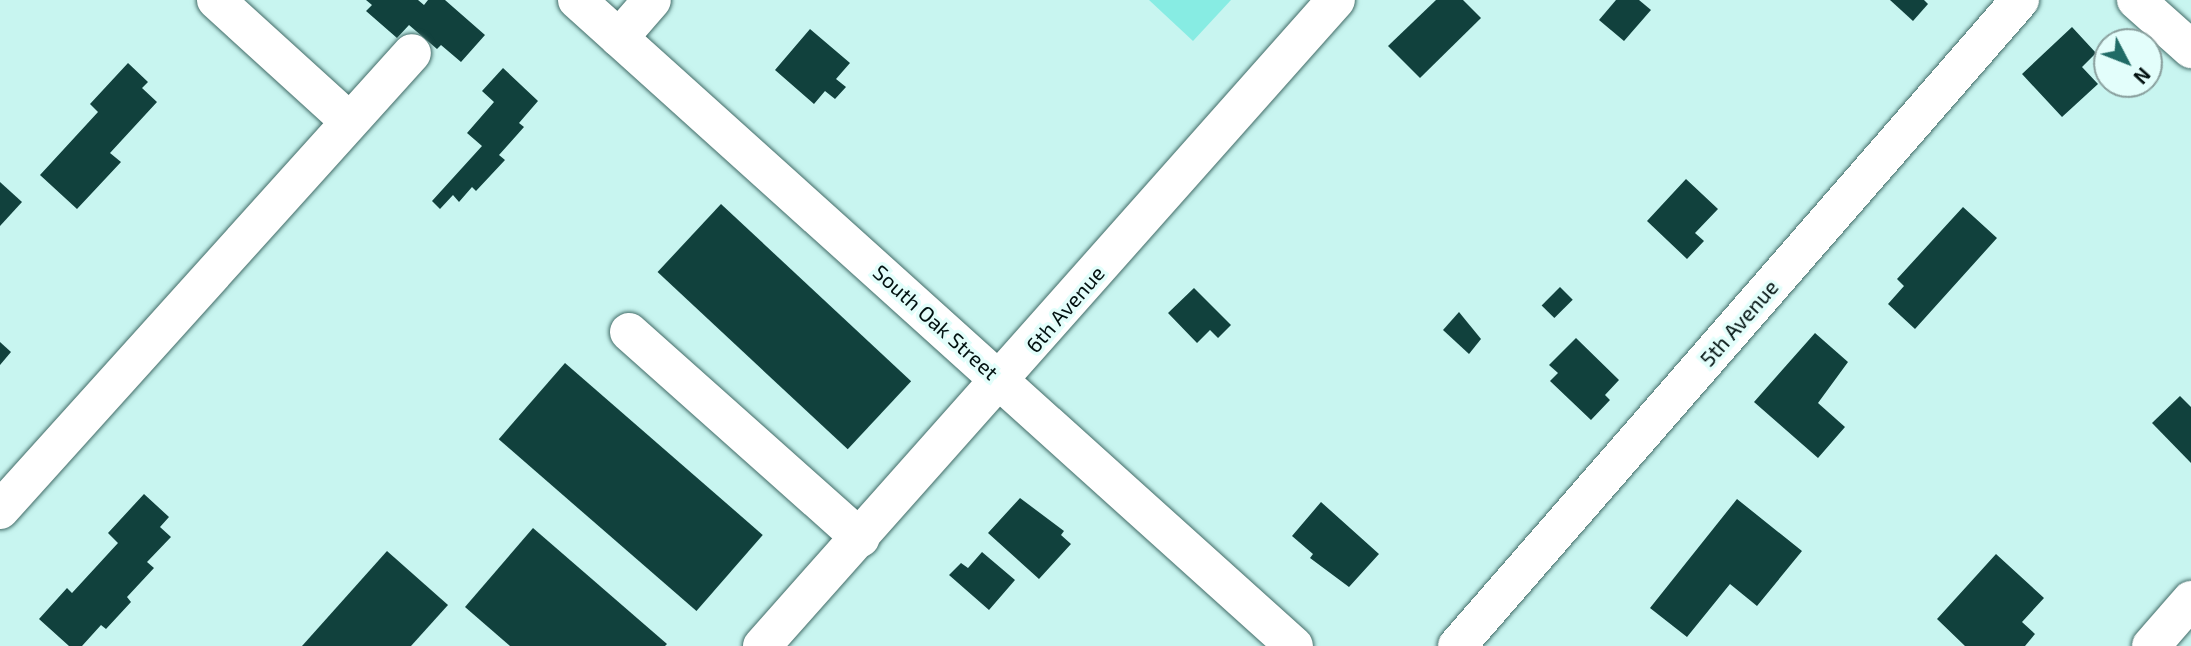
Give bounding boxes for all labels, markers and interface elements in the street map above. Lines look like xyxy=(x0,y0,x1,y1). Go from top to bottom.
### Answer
north arrow xyxy=(2093,28,2163,98)
text: N xyxy=(2129,63,2156,89)
street label: South Oak Street xyxy=(868,259,1004,385)
street label: 6th Avenue xyxy=(1020,260,1110,358)
street label: 5th Avenue xyxy=(1695,275,1783,371)

